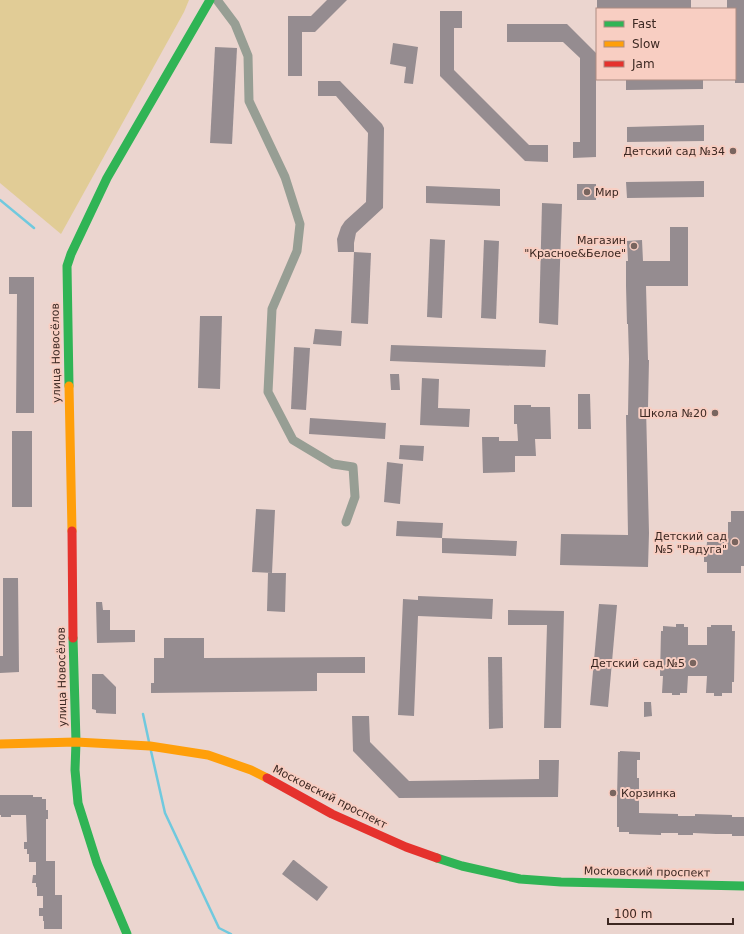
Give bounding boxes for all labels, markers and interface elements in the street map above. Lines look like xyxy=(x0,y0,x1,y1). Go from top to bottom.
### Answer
legend xyxy=(596,8,736,80)
text: Fast xyxy=(632,17,656,31)
text: Slow xyxy=(632,37,660,51)
text: Jam xyxy=(631,57,655,71)
place label: Детский сад №34 xyxy=(623,145,725,158)
marker: Детский сад №34 xyxy=(728,146,738,156)
place label: Мир xyxy=(595,186,619,199)
marker: Мир xyxy=(582,187,592,197)
place label: Магазин "Красное&Белое" xyxy=(524,234,626,260)
marker: Магазин "Красное&Белое" xyxy=(629,241,639,251)
street label: улица Новосёлов xyxy=(49,303,63,403)
place label: Школа №20 xyxy=(639,407,707,420)
marker: Школа №20 xyxy=(710,408,720,418)
place label: Детский сад №5 "Радуга" xyxy=(654,530,727,556)
marker: Детский сад №5 "Радуга" xyxy=(730,537,740,547)
street label: улица Новосёлов xyxy=(55,627,69,727)
place label: Детский сад №5 xyxy=(590,657,685,670)
marker: Детский сад №5 xyxy=(688,658,698,668)
street label: Московский проспект xyxy=(271,762,390,832)
place label: Корзинка xyxy=(621,787,676,800)
marker: Корзинка xyxy=(608,788,618,798)
street label: Московский проспект xyxy=(584,864,711,880)
scale bar xyxy=(608,900,733,926)
text: 100 m xyxy=(614,907,652,921)

